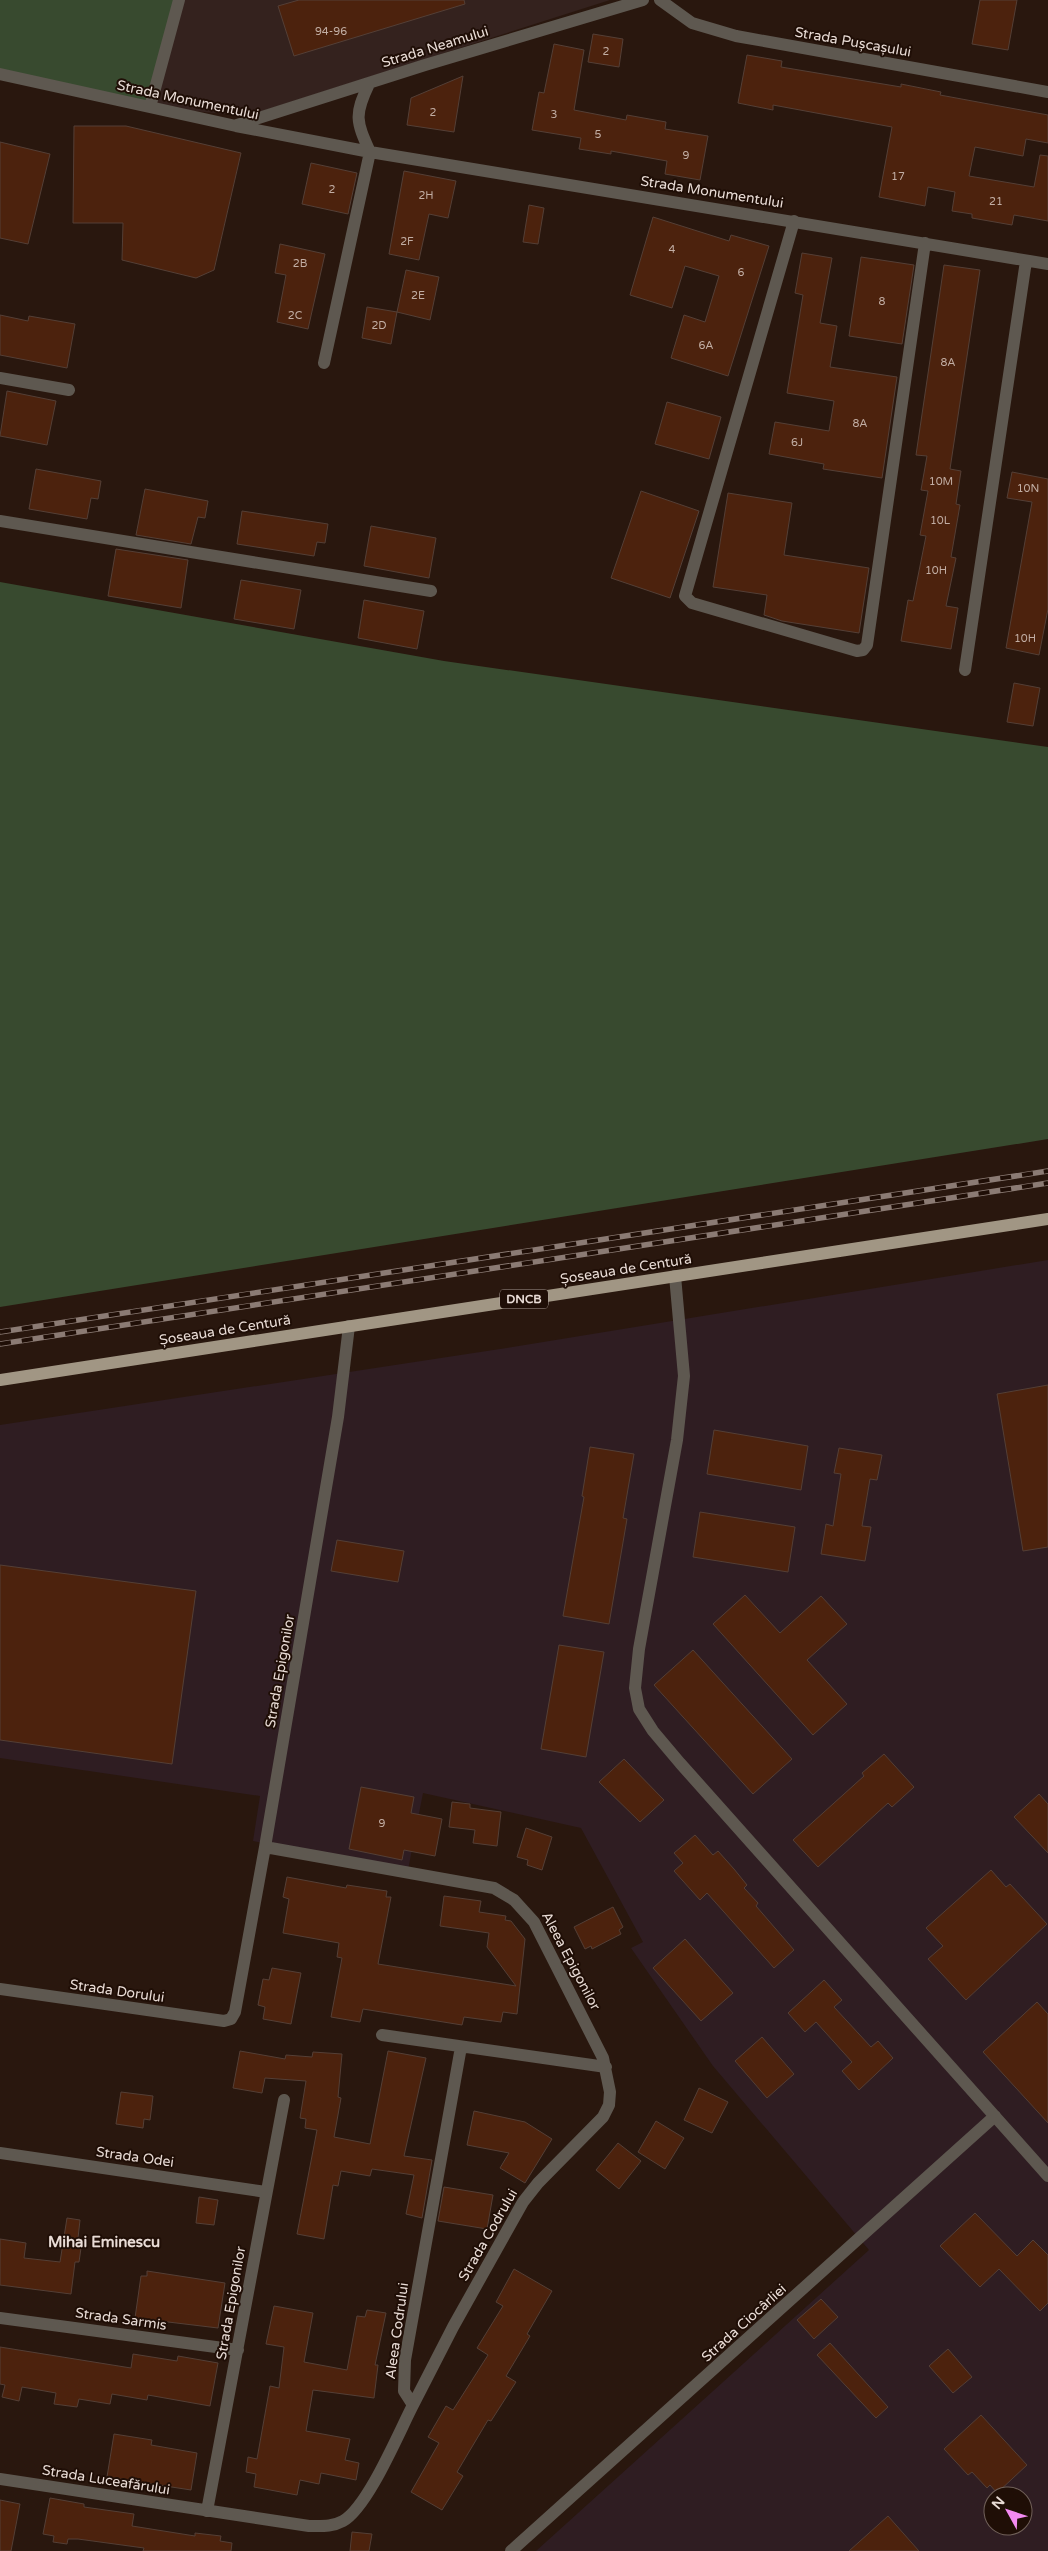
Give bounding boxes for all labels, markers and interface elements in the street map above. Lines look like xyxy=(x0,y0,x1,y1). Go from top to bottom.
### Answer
street label: Strada Neamului xyxy=(379,23,491,71)
street label: Strada Pușcașului xyxy=(793,23,913,61)
house number: 94-96 xyxy=(315,25,347,38)
house number: 2 xyxy=(603,45,610,58)
street label: Strada Monumentului xyxy=(116,77,260,123)
house number: 2 xyxy=(430,106,437,119)
house number: 3 xyxy=(551,108,558,121)
house number: 5 xyxy=(595,128,602,141)
house number: 9 xyxy=(683,149,690,162)
house number: 17 xyxy=(891,170,905,183)
street label: Strada Monumentului xyxy=(639,172,785,212)
house number: 2 xyxy=(329,183,336,196)
house number: 2H xyxy=(418,189,434,202)
house number: 21 xyxy=(989,195,1003,208)
house number: 2F xyxy=(400,235,414,248)
house number: 4 xyxy=(669,243,676,256)
house number: 2B xyxy=(293,257,308,270)
house number: 6 xyxy=(738,266,745,279)
house number: 2E xyxy=(411,289,425,302)
house number: 8 xyxy=(879,295,886,308)
house number: 2C xyxy=(288,309,303,322)
house number: 2D xyxy=(371,319,387,332)
house number: 6A xyxy=(698,339,714,352)
house number: 8A xyxy=(940,356,956,369)
house number: 8A xyxy=(852,417,868,430)
house number: 6J xyxy=(791,436,803,449)
house number: 10M xyxy=(929,475,953,488)
house number: 10N xyxy=(1017,482,1039,495)
house number: 10L xyxy=(930,514,951,527)
house number: 10H xyxy=(925,564,947,577)
house number: 10H xyxy=(1014,632,1036,645)
street label: Șoseaua de Centură xyxy=(559,1250,693,1288)
road number: DNCB xyxy=(500,1290,548,1308)
street label: Șoseaua de Centură xyxy=(158,1311,292,1349)
street label: Strada Epigonilor xyxy=(262,1612,298,1729)
house number: 9 xyxy=(379,1817,386,1830)
street label: Aleea Epigonilor xyxy=(538,1909,604,2014)
street label: Strada Dorului xyxy=(69,1976,165,2006)
street label: Strada Odei xyxy=(95,2143,175,2171)
street label: Strada Codrului xyxy=(455,2186,521,2284)
district label: Mihai Eminescu xyxy=(48,2233,160,2251)
street label: Strada Epigonilor xyxy=(213,2244,249,2361)
street label: Strada Ciocârliei xyxy=(698,2281,790,2365)
street label: Aleea Codrului xyxy=(382,2282,412,2380)
street label: Strada Sarmis xyxy=(74,2304,168,2334)
street label: Strada Luceafărului xyxy=(41,2461,171,2499)
north arrow xyxy=(983,2486,1033,2536)
text: N xyxy=(988,2493,1009,2513)

